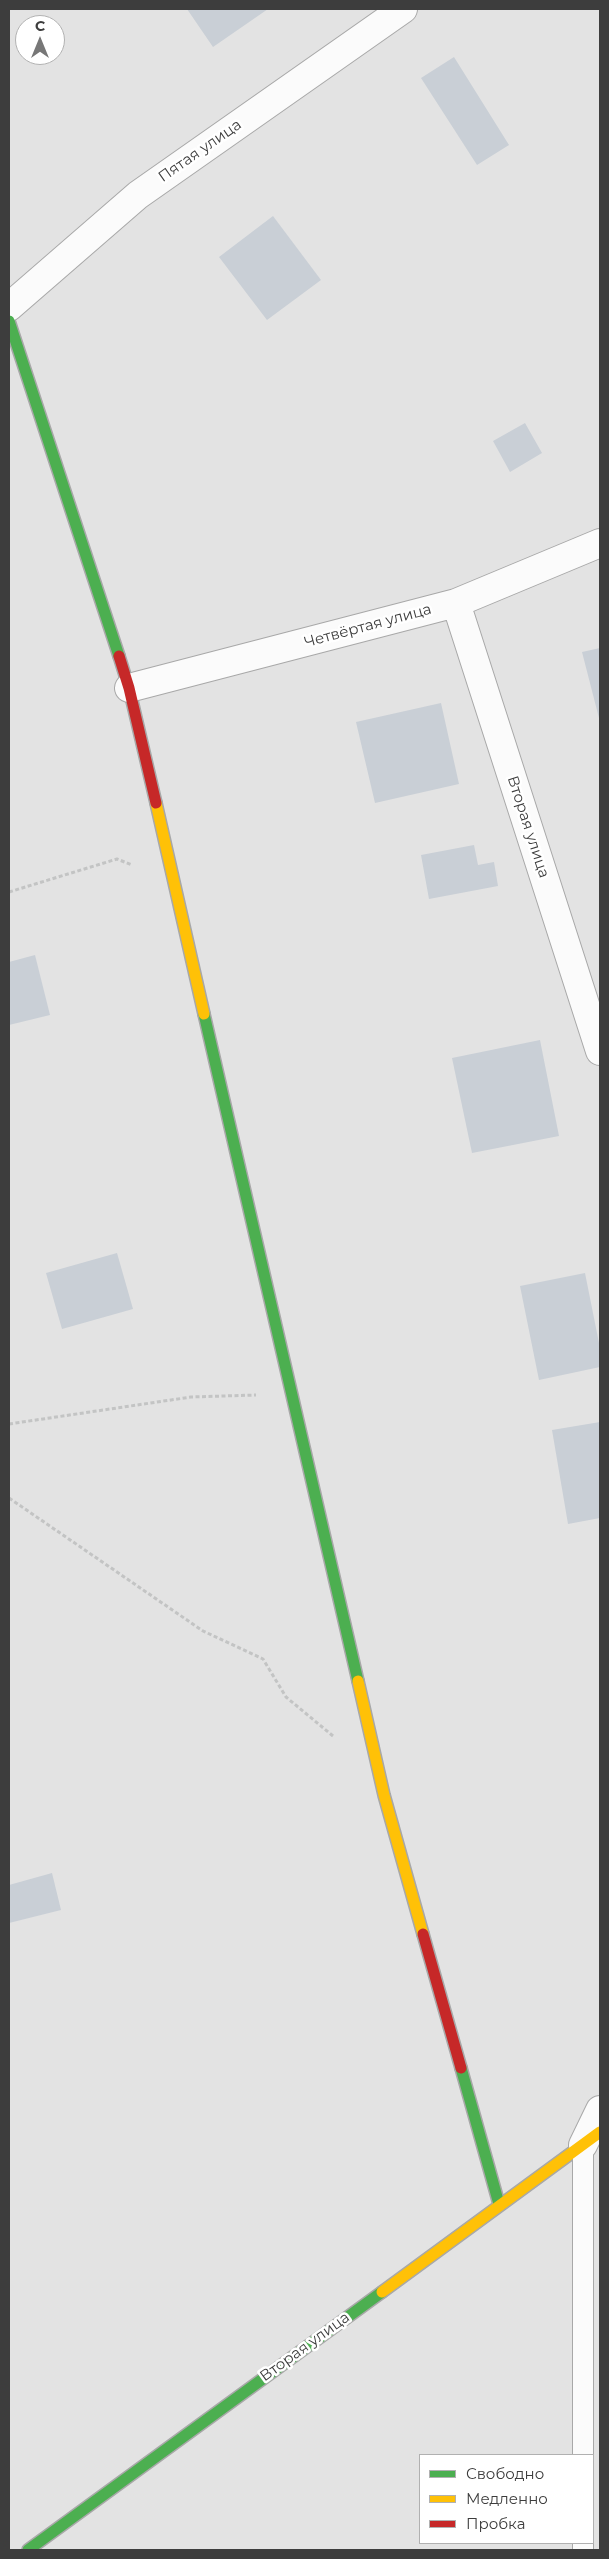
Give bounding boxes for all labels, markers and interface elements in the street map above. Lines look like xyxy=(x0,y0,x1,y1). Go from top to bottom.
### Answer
north arrow xyxy=(15,15,65,65)
text: С xyxy=(35,17,45,35)
street label: Пятая улица xyxy=(155,116,245,186)
street label: Четвёртая улица xyxy=(302,600,434,652)
street label: Вторая улица xyxy=(503,774,553,880)
street label: Вторая улица xyxy=(257,2308,353,2386)
legend xyxy=(419,2454,594,2544)
text: Свободно xyxy=(466,2464,544,2483)
text: Медленно xyxy=(466,2489,548,2508)
text: Пробка xyxy=(466,2514,525,2533)

